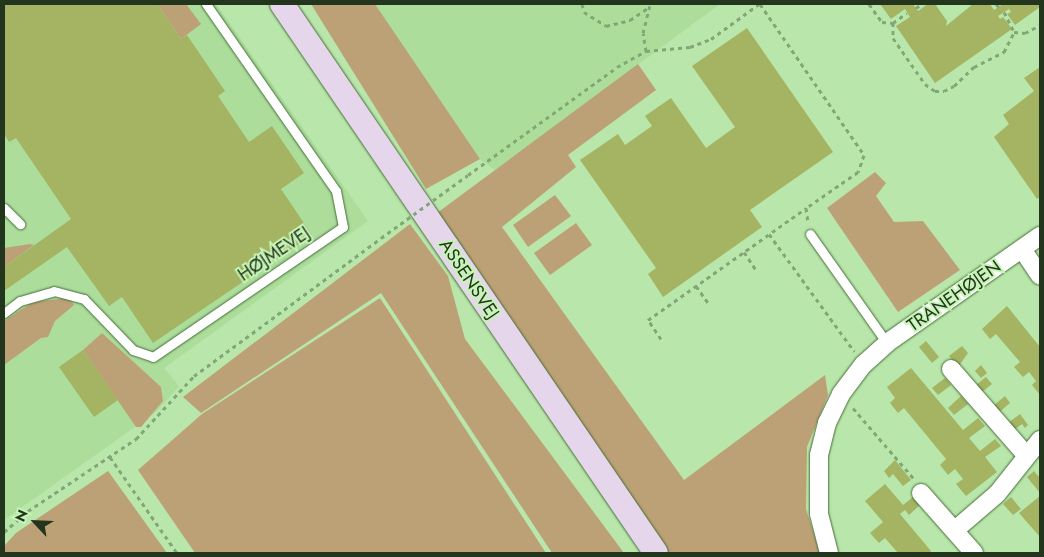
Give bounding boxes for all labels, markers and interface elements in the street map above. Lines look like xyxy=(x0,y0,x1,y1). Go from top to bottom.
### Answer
street label: HØJMEVEJ xyxy=(234,222,314,286)
street label: ASSENSVEJ xyxy=(434,235,504,323)
street label: TRANEHØJEN xyxy=(903,256,1005,336)
north arrow xyxy=(10,497,60,547)
text: N xyxy=(10,506,33,525)

